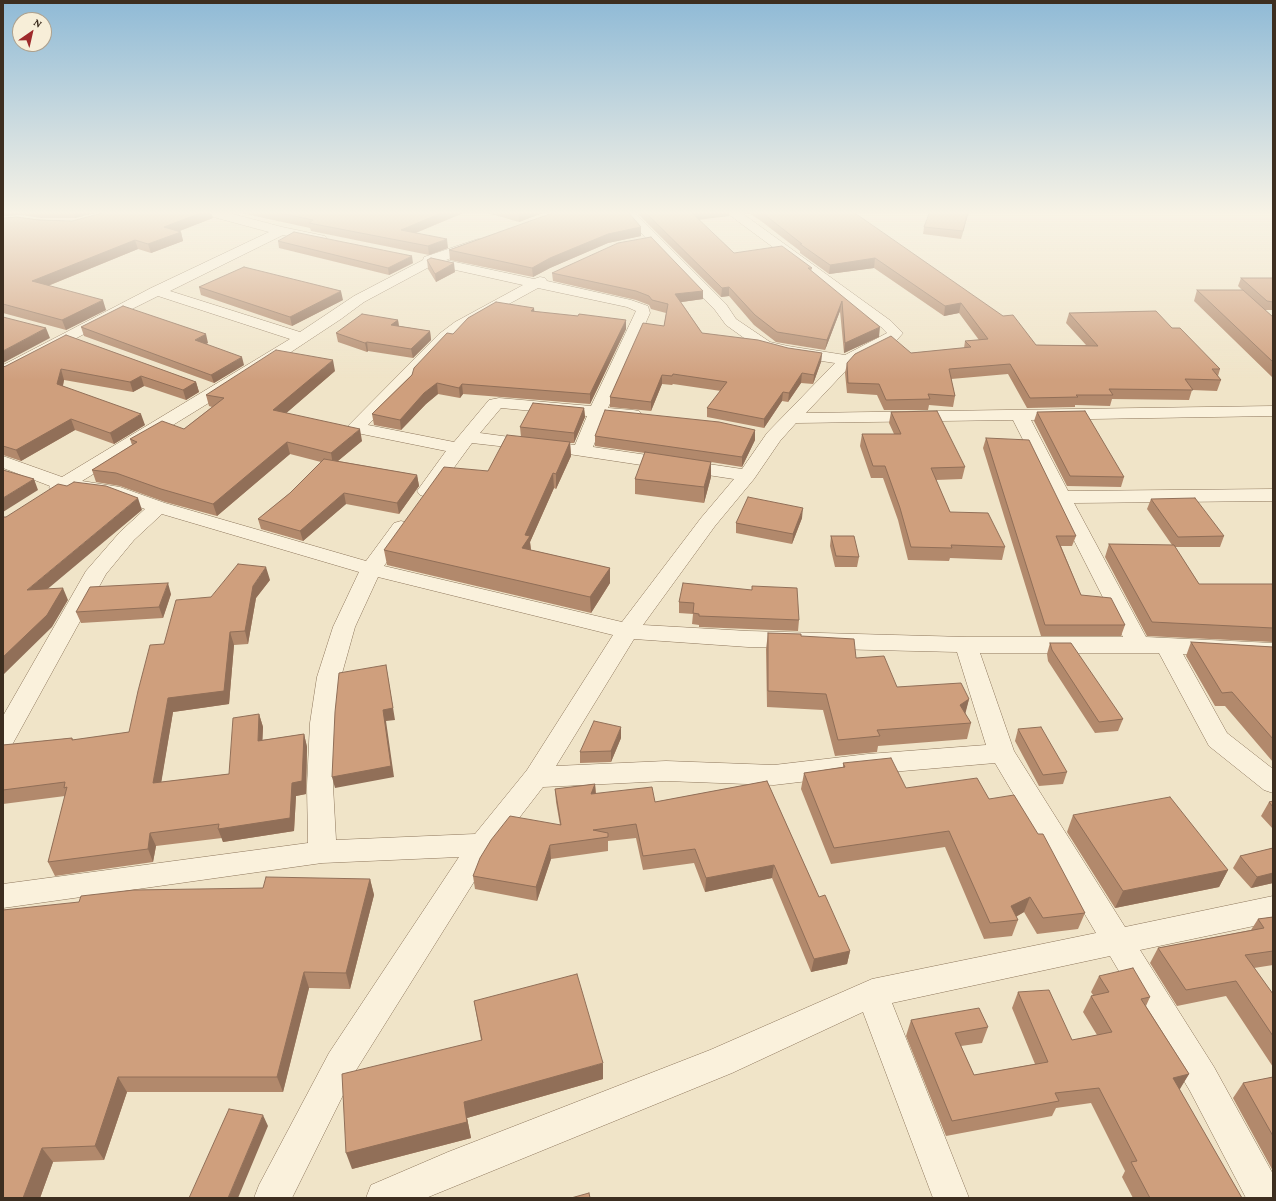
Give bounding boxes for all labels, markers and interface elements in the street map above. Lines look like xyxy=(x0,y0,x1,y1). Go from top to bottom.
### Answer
north arrow xyxy=(12,12,52,52)
text: N xyxy=(32,16,45,30)

